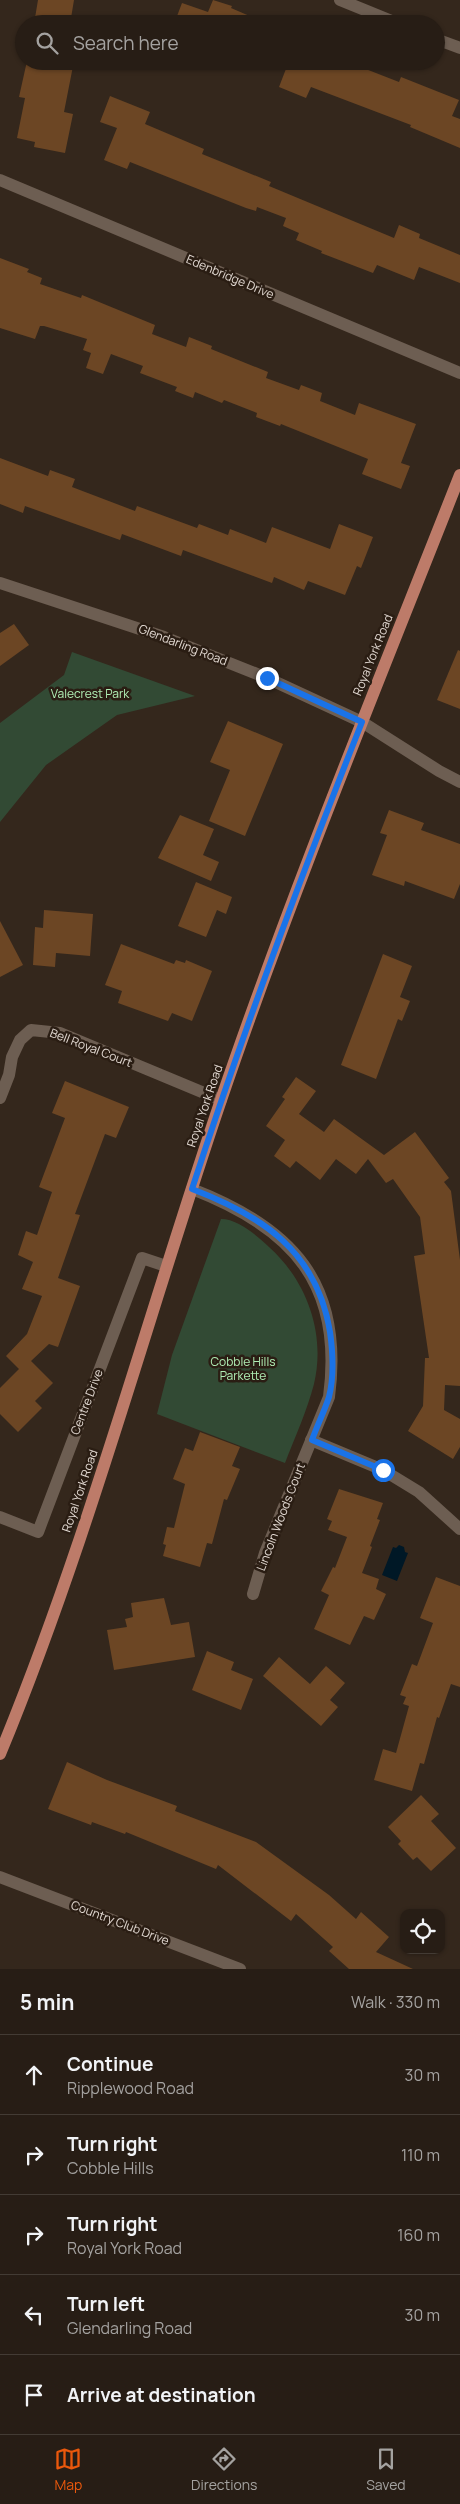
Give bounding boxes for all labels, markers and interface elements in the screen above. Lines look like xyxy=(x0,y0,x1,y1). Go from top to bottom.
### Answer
search box xyxy=(15,15,445,70)
icon: search xyxy=(33,29,61,57)
text: Search here xyxy=(73,30,179,56)
street label: Edenbridge Drive xyxy=(184,250,277,303)
street label: Royal York Road xyxy=(348,612,397,698)
street label: Glendarling Road xyxy=(136,620,230,669)
route end xyxy=(256,667,279,690)
park label: Valecrest Park xyxy=(51,685,130,702)
street label: Bell Royal Court xyxy=(48,1024,135,1071)
street label: Royal York Road xyxy=(182,1062,227,1149)
park label: Cobble Hills Parkette xyxy=(210,1353,276,1384)
street label: Centre Drive xyxy=(66,1367,107,1437)
street label: Royal York Road xyxy=(57,1447,102,1534)
route start xyxy=(372,1459,395,1482)
street label: Lincoln Woods Court xyxy=(252,1460,309,1573)
street label: Country Club Drive xyxy=(69,1896,172,1949)
map controls xyxy=(400,1909,445,1954)
button: locate xyxy=(400,1909,445,1954)
text: 5 min xyxy=(20,1988,74,2016)
text: Walk · 330 m xyxy=(351,1991,440,2013)
text: Continue xyxy=(67,2051,153,2077)
icon: ahead xyxy=(20,2061,48,2089)
text: 30 m xyxy=(405,2064,440,2086)
text: Ripplewood Road xyxy=(67,2077,194,2099)
text: Turn right xyxy=(67,2131,157,2157)
icon: right xyxy=(20,2141,48,2169)
text: 110 m xyxy=(401,2144,440,2166)
text: Cobble Hills xyxy=(67,2157,154,2179)
text: Turn right xyxy=(67,2211,157,2237)
icon: right xyxy=(20,2221,48,2249)
text: 160 m xyxy=(397,2224,440,2246)
text: Royal York Road xyxy=(67,2237,182,2259)
text: Turn left xyxy=(67,2291,145,2317)
icon: left xyxy=(20,2301,48,2329)
text: 30 m xyxy=(405,2304,440,2326)
text: Glendarling Road xyxy=(67,2317,192,2339)
icon: arrive xyxy=(20,2381,48,2409)
text: Arrive at destination xyxy=(67,2382,256,2408)
tab: Map xyxy=(54,2445,82,2494)
tab: Directions xyxy=(191,2445,257,2494)
tab: Saved xyxy=(366,2445,406,2494)

